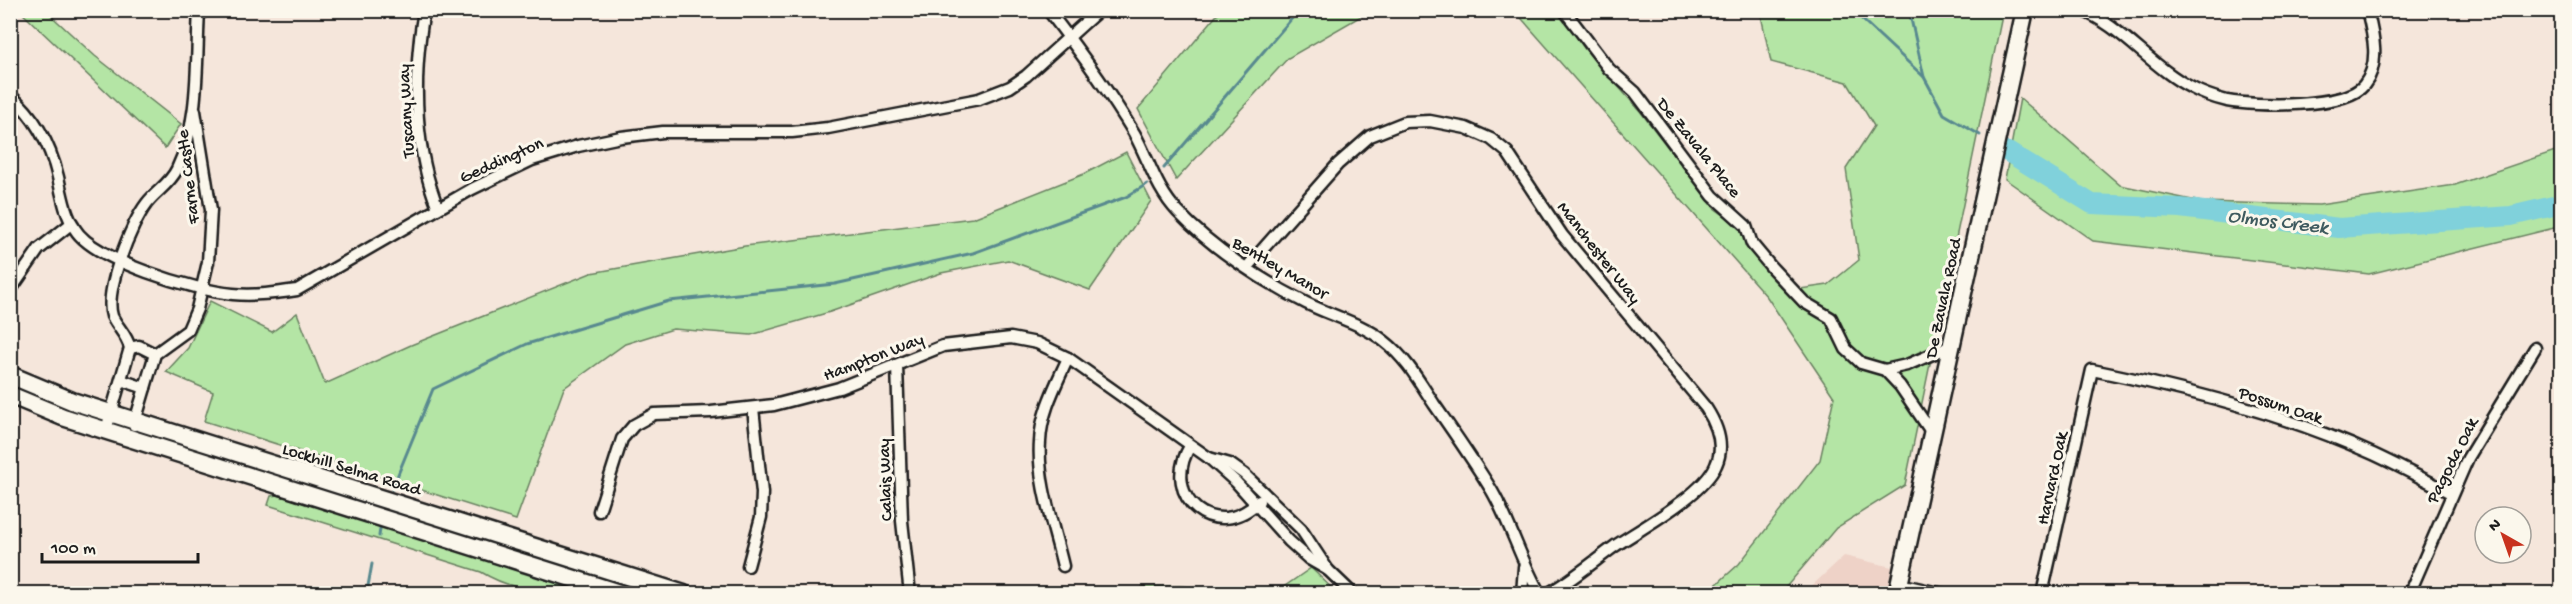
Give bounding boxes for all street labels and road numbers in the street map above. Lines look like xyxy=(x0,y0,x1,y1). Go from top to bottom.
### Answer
street label: Tuscany Way xyxy=(395,63,420,159)
street label: De Zavala Place xyxy=(1651,94,1745,203)
street label: Farne Castle xyxy=(173,128,206,226)
street label: Geddington xyxy=(457,133,548,189)
street label: Manchester Way xyxy=(1552,198,1645,309)
street label: Bentley Manor xyxy=(1227,233,1333,306)
street label: De Zavala Road xyxy=(1921,235,1968,362)
street label: Hampton Way xyxy=(821,330,927,387)
street label: Possum Oak xyxy=(2235,383,2327,430)
street label: Pagoda Oak xyxy=(2422,413,2485,508)
street label: Harvard Oak xyxy=(2033,428,2074,527)
street label: Calais Way xyxy=(875,438,898,522)
street label: Lockhill Selma Road xyxy=(279,439,424,502)

